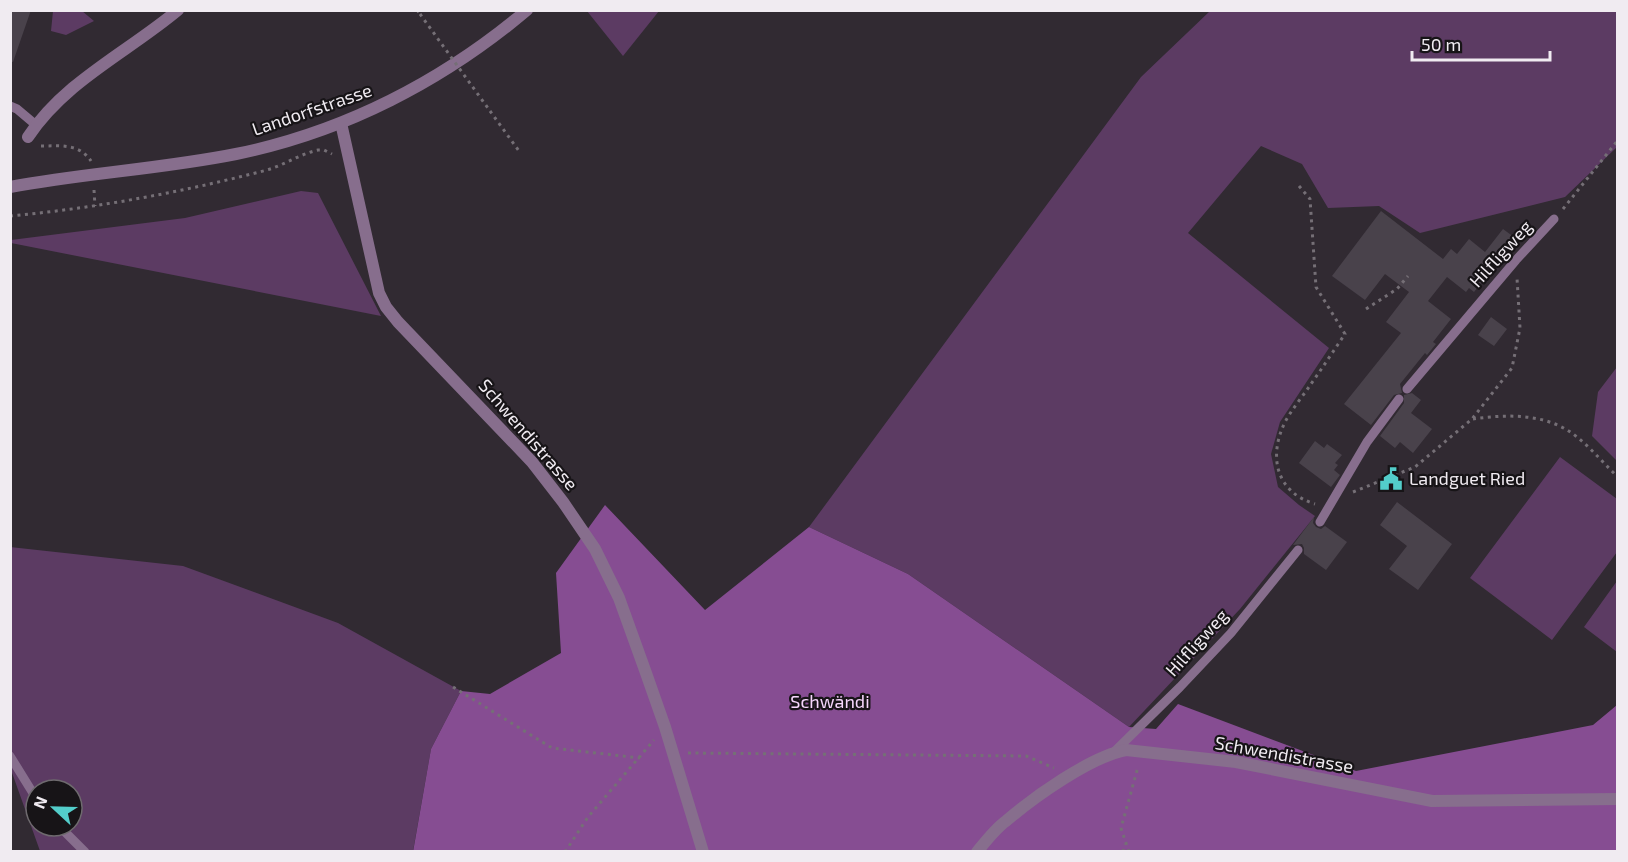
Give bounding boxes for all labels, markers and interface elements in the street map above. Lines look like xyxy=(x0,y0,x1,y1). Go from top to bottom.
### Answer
scale bar xyxy=(1412,24,1550,62)
text: 50 m xyxy=(1421,33,1461,55)
street label: Landorfstrasse xyxy=(249,78,374,140)
street label: Hilfligweg xyxy=(1464,215,1536,291)
street label: Schwendistrasse xyxy=(474,374,583,494)
public building icon: Landguet Ried xyxy=(1378,466,1404,492)
place label: Landguet Ried xyxy=(1409,467,1525,489)
street label: Hilfligweg xyxy=(1160,604,1232,680)
park label: Schwändi xyxy=(790,690,870,712)
street label: Schwendistrasse xyxy=(1213,731,1355,777)
north arrow xyxy=(24,778,84,838)
text: N xyxy=(29,793,51,811)

